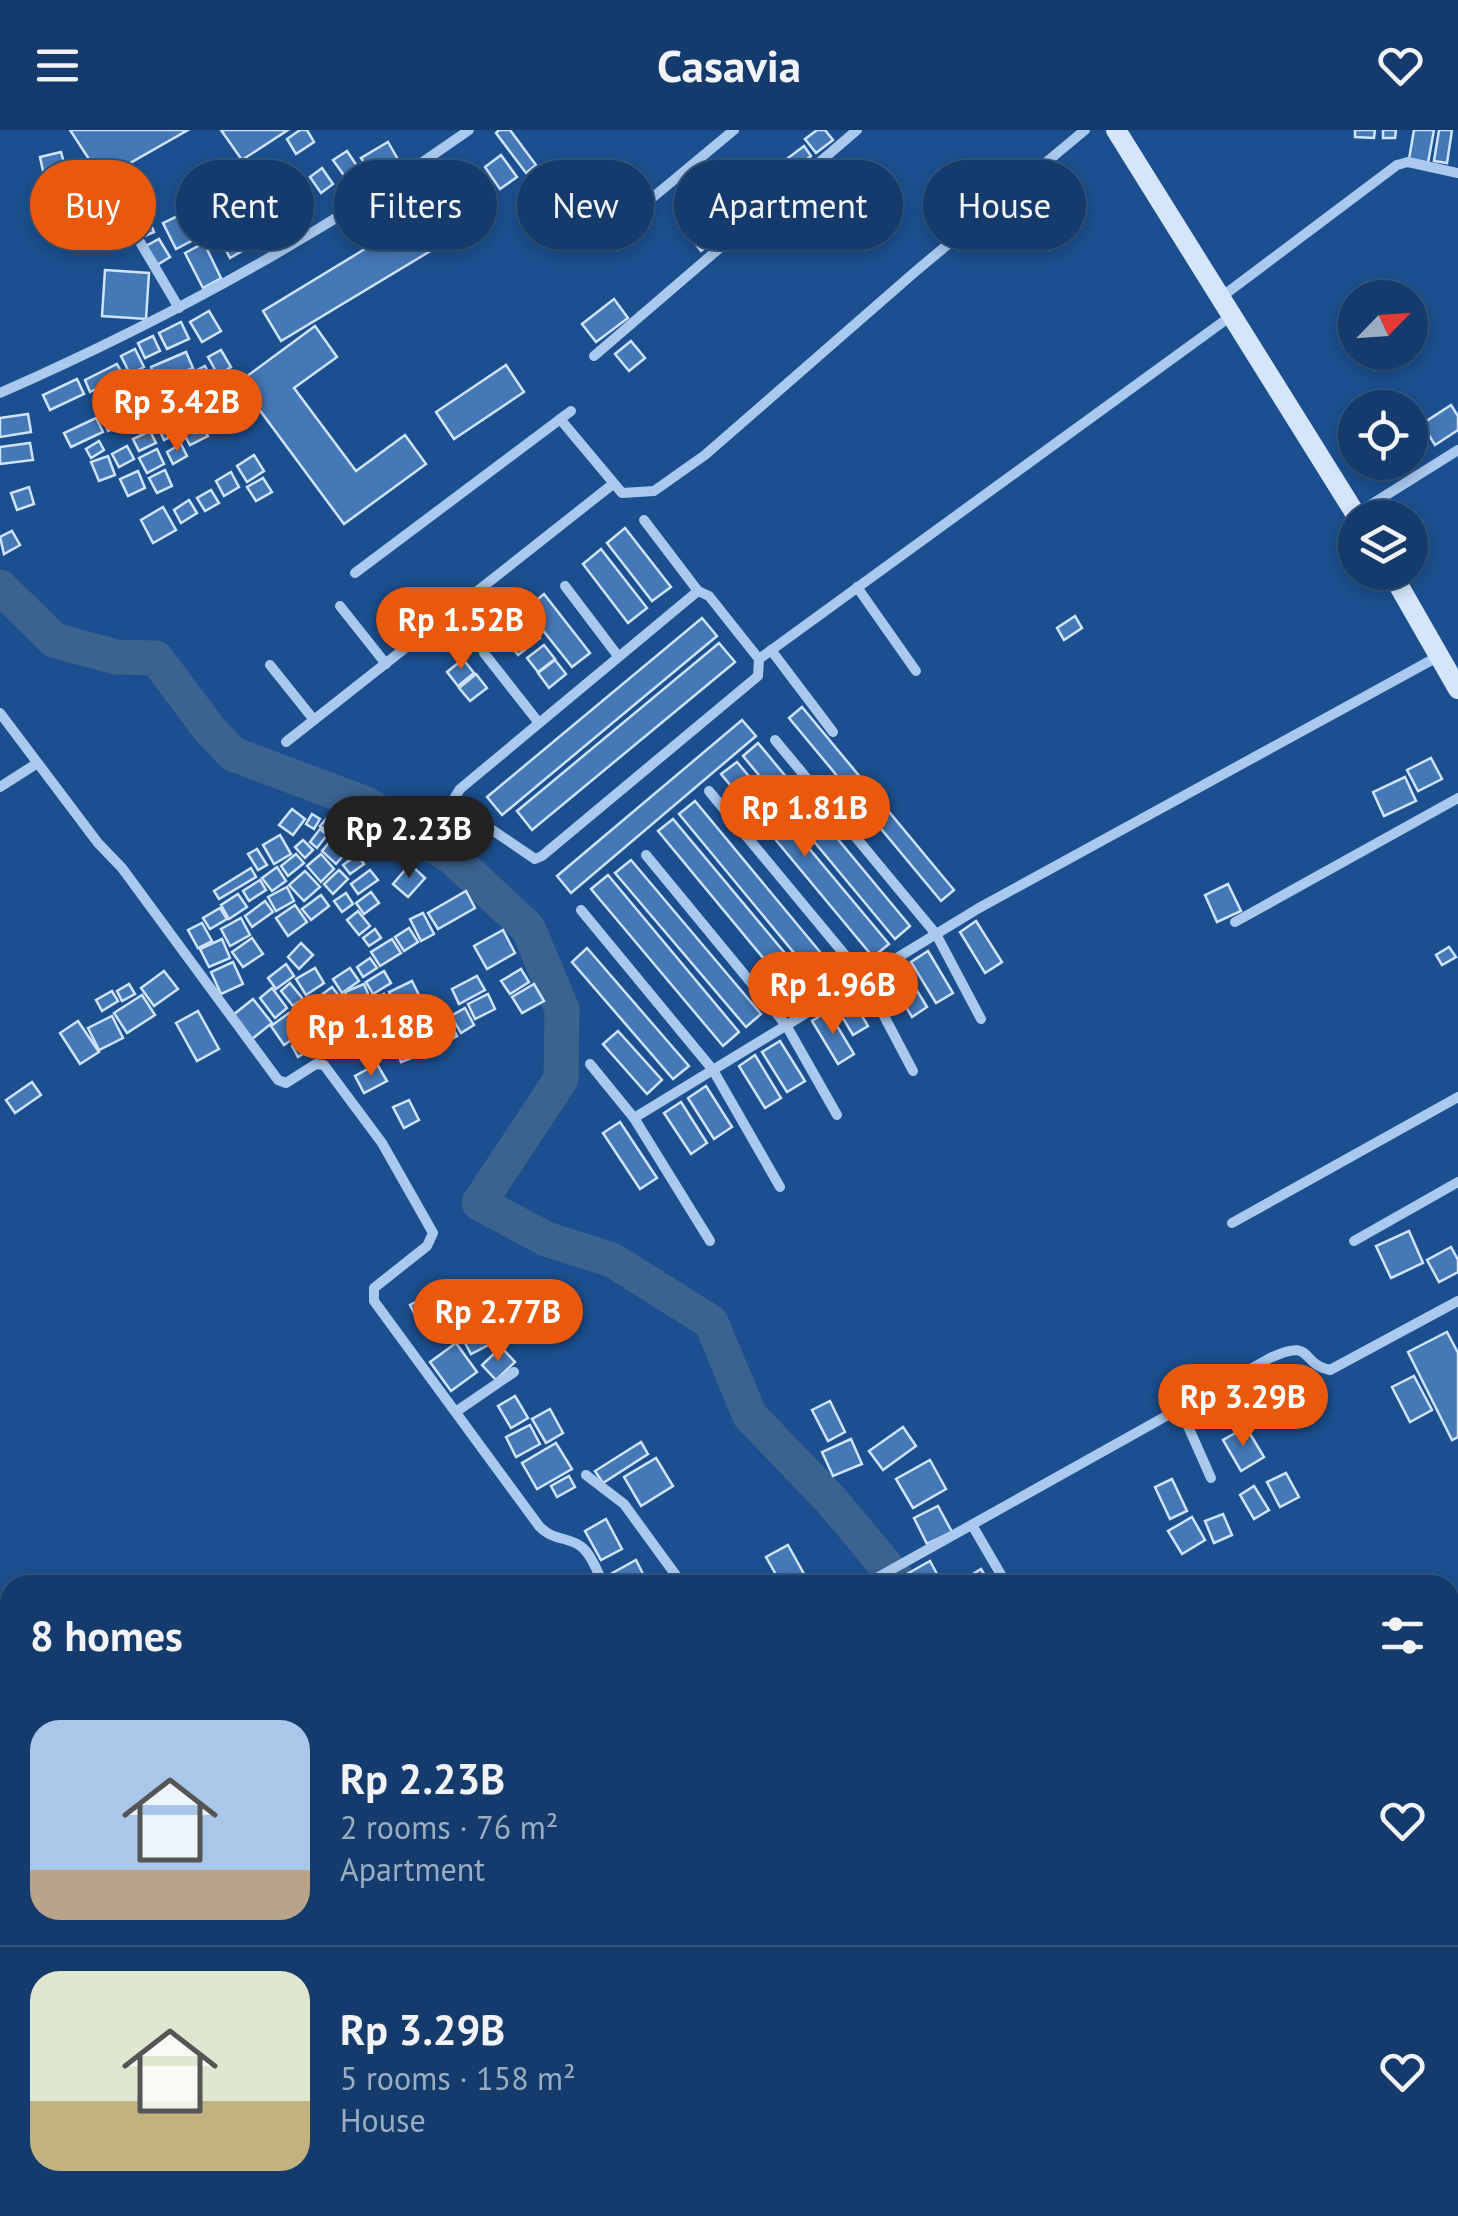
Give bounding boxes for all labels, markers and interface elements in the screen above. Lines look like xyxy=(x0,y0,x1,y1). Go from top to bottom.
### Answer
text: Casavia xyxy=(657,36,801,94)
icon: menu xyxy=(30,38,85,93)
icon: heart xyxy=(1373,38,1428,93)
chip: Buy xyxy=(30,160,156,250)
chip: Rent xyxy=(176,160,314,250)
chip: Filters xyxy=(334,160,497,250)
chip: New xyxy=(517,160,654,250)
chip: Apartment xyxy=(674,160,903,250)
chip: House xyxy=(923,160,1086,250)
north arrow xyxy=(1338,280,1428,370)
map controls xyxy=(1338,280,1428,590)
pin: Rp 3.42B xyxy=(74,369,280,454)
text: Rp 3.42B xyxy=(114,380,240,422)
button: locate xyxy=(1338,390,1428,480)
button: layers xyxy=(1338,500,1428,590)
pin: Rp 1.52B xyxy=(358,587,564,672)
text: Rp 1.52B xyxy=(398,598,524,640)
pin: Rp 1.81B xyxy=(702,775,908,860)
text: Rp 1.81B xyxy=(742,786,868,828)
pin: Rp 2.23B xyxy=(306,796,512,881)
text: Rp 2.23B xyxy=(346,807,472,849)
pin: Rp 1.96B xyxy=(730,952,936,1037)
text: Rp 1.96B xyxy=(770,963,896,1005)
pin: Rp 1.18B xyxy=(268,994,474,1079)
text: Rp 1.18B xyxy=(308,1005,434,1047)
pin: Rp 2.77B xyxy=(395,1279,601,1364)
text: Rp 2.77B xyxy=(435,1290,561,1332)
pin: Rp 3.29B xyxy=(1140,1364,1346,1449)
text: Rp 3.29B xyxy=(1180,1375,1306,1417)
text: 8 homes xyxy=(30,1608,183,1663)
icon: filters xyxy=(1375,1608,1430,1663)
text: Rp 2.23B xyxy=(340,1751,505,1806)
icon: home xyxy=(110,1760,230,1880)
icon: heart xyxy=(1375,1793,1430,1848)
text: 2 rooms · 76 m² xyxy=(340,1806,558,1848)
text: Apartment xyxy=(340,1848,485,1890)
text: Rp 3.29B xyxy=(340,2002,505,2057)
icon: home xyxy=(110,2011,230,2131)
icon: heart xyxy=(1375,2044,1430,2099)
text: 5 rooms · 158 m² xyxy=(340,2057,576,2099)
text: House xyxy=(340,2099,426,2141)

